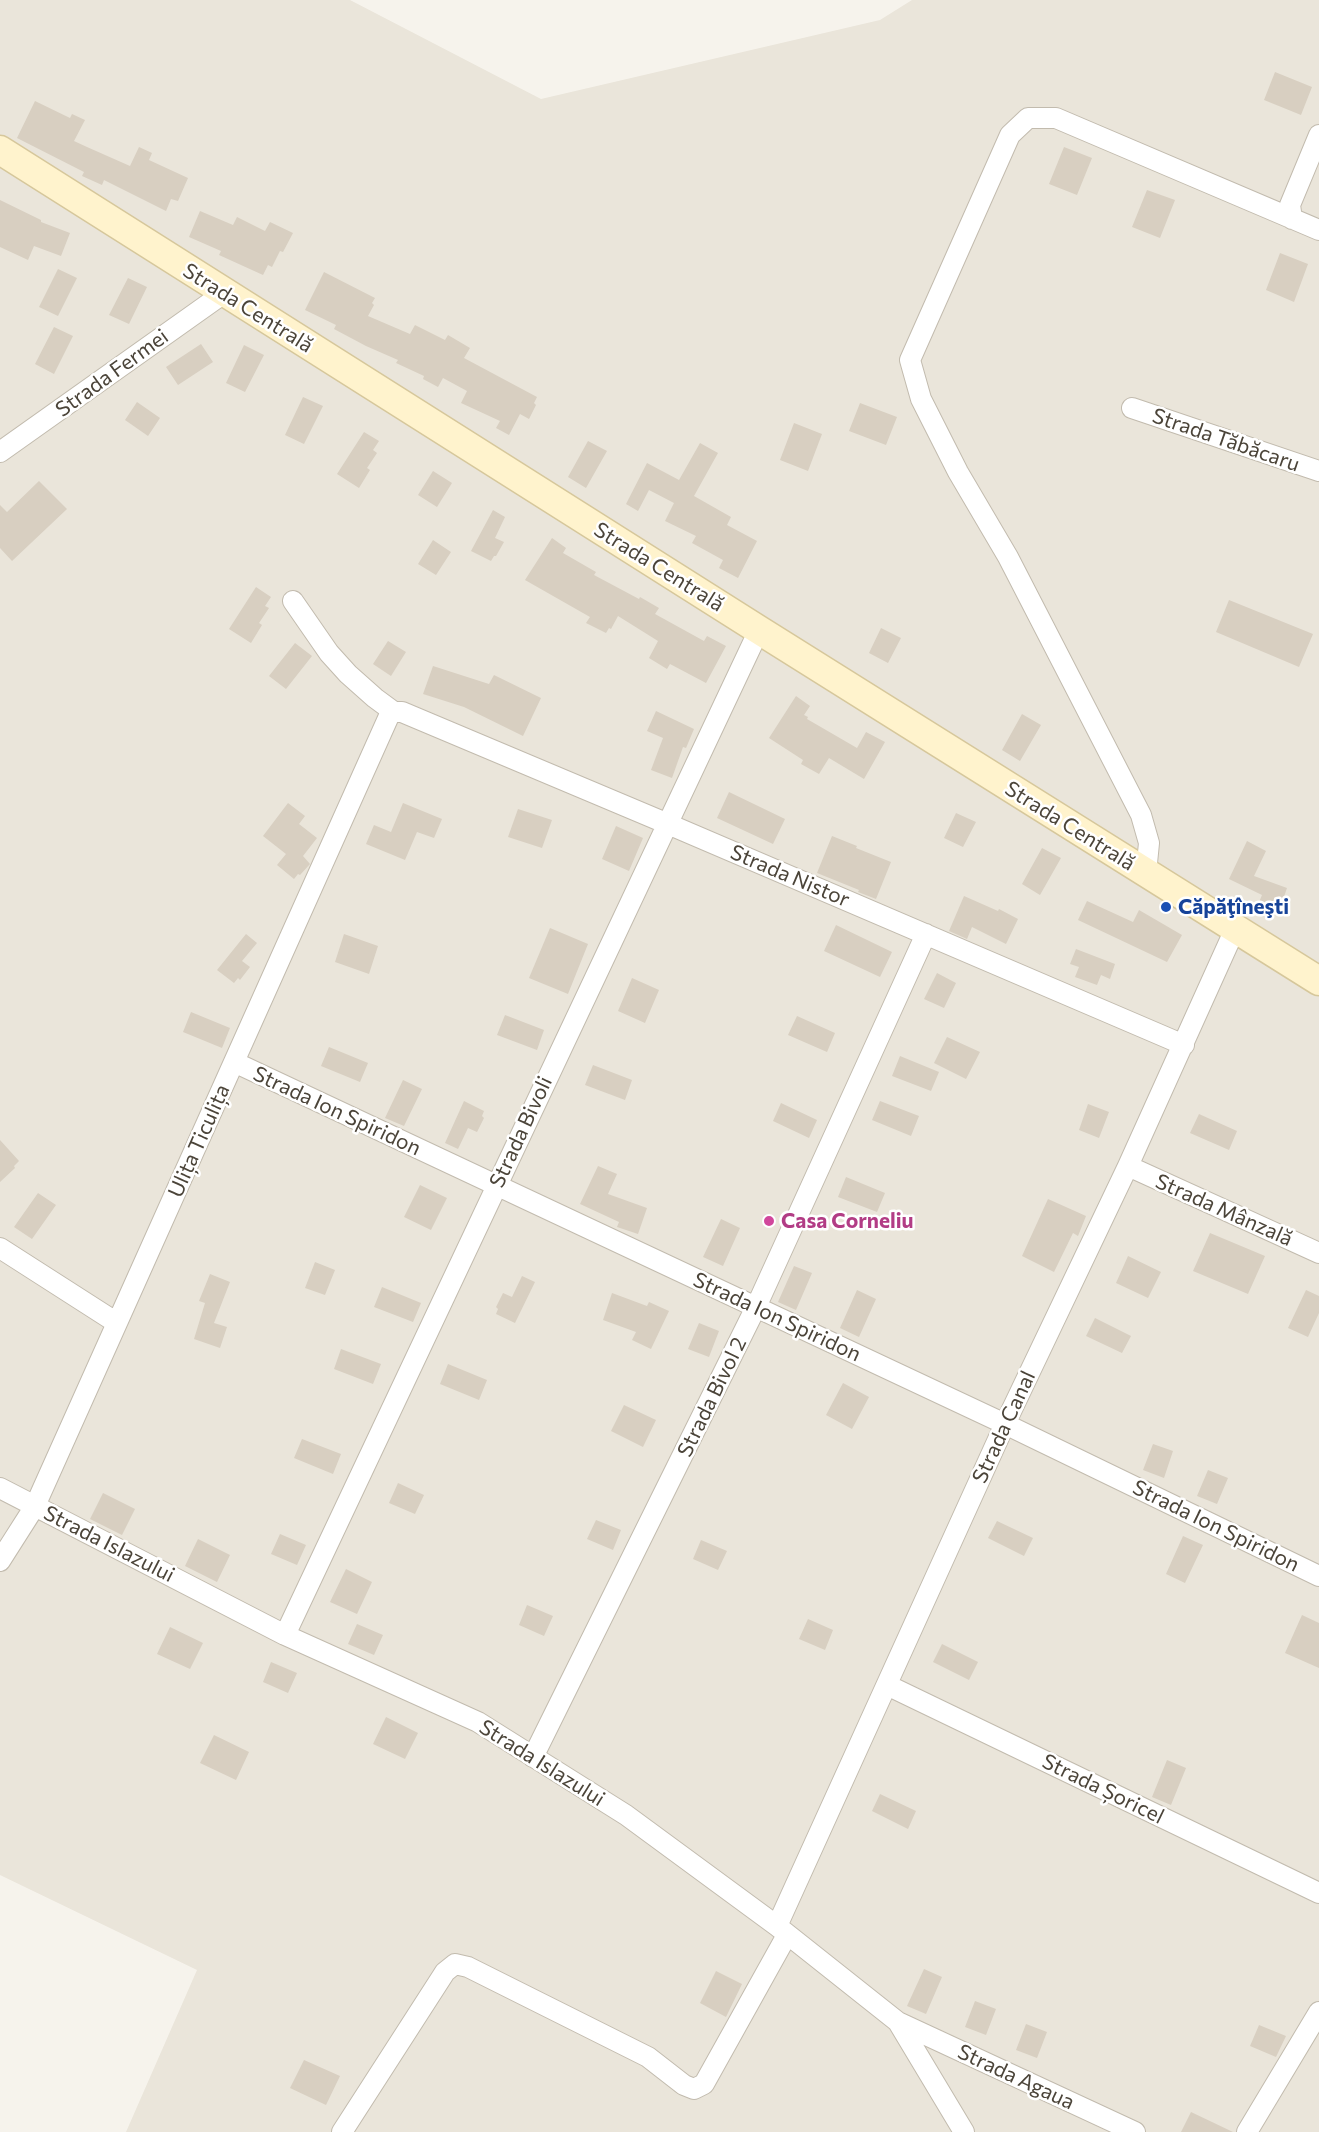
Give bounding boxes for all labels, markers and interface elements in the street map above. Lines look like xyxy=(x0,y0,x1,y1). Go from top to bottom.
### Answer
street label: Strada Centrală xyxy=(178,258,318,358)
street label: Strada Fermei xyxy=(51,324,173,422)
street label: Strada Tăbăcaru xyxy=(1149,403,1303,477)
street label: Strada Centrală xyxy=(589,517,729,617)
street label: Strada Centrală xyxy=(1000,776,1140,876)
street label: Strada Nistor xyxy=(727,840,853,912)
place label: Căpăţîneşti xyxy=(1178,894,1289,920)
marker: Căpăţîneşti xyxy=(1159,900,1173,914)
street label: Strada Ion Spiridon xyxy=(249,1061,425,1161)
street label: Strada Bivoli xyxy=(484,1072,558,1192)
street label: Ulița Ticulița xyxy=(163,1081,235,1201)
street label: Strada Mânzală xyxy=(1152,1168,1296,1252)
place label: Casa Corneliu xyxy=(781,1208,914,1234)
marker: Casa Corneliu xyxy=(762,1214,776,1228)
street label: Strada Ion Spiridon xyxy=(689,1267,865,1367)
street label: Strada Bivol 2 xyxy=(672,1333,752,1461)
street label: Strada Canal xyxy=(967,1367,1041,1487)
street label: Strada Ion Spiridon xyxy=(1129,1475,1303,1577)
street label: Strada Islazului xyxy=(39,1500,179,1588)
street label: Strada Islazului xyxy=(475,1714,609,1812)
street label: Strada Șoricel xyxy=(1038,1749,1168,1829)
street label: Strada Agaua xyxy=(954,2039,1078,2115)

